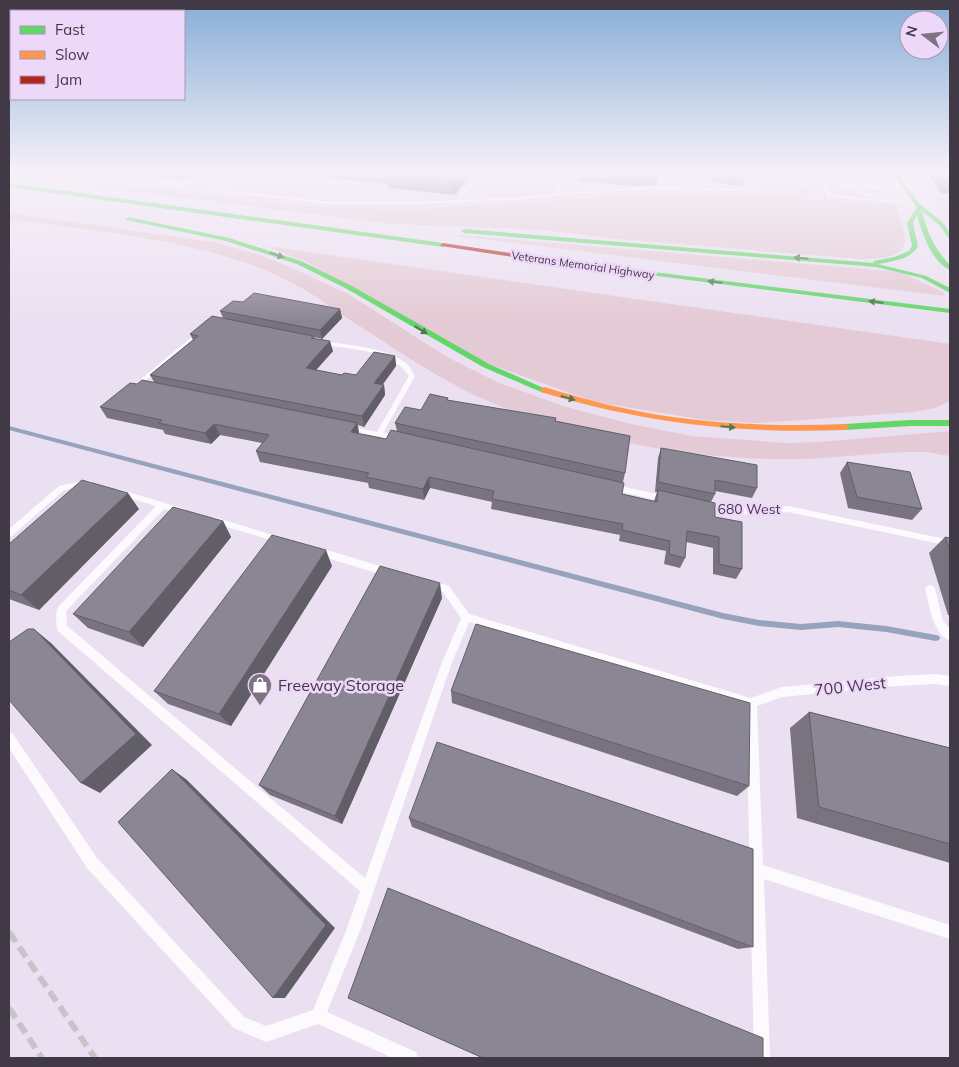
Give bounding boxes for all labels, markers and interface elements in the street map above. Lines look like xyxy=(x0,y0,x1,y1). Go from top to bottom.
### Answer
legend xyxy=(10,10,185,100)
north arrow xyxy=(899,10,949,60)
text: Fast xyxy=(55,20,85,39)
text: N xyxy=(901,24,922,39)
text: Slow xyxy=(55,45,89,64)
text: Jam xyxy=(55,70,82,89)
street label: Veterans Memorial Highway xyxy=(511,248,655,282)
one-way arrow xyxy=(270,251,285,259)
one-way arrow xyxy=(793,254,809,262)
one-way arrow xyxy=(706,278,722,286)
one-way arrow xyxy=(868,298,884,306)
one-way arrow xyxy=(414,326,427,335)
one-way arrow xyxy=(561,394,576,402)
one-way arrow xyxy=(720,423,736,431)
street label: 680 West xyxy=(718,500,781,518)
shop icon: Freeway Storage xyxy=(247,672,273,706)
street label: 700 West xyxy=(813,672,887,700)
place label: Freeway Storage xyxy=(278,675,404,695)

